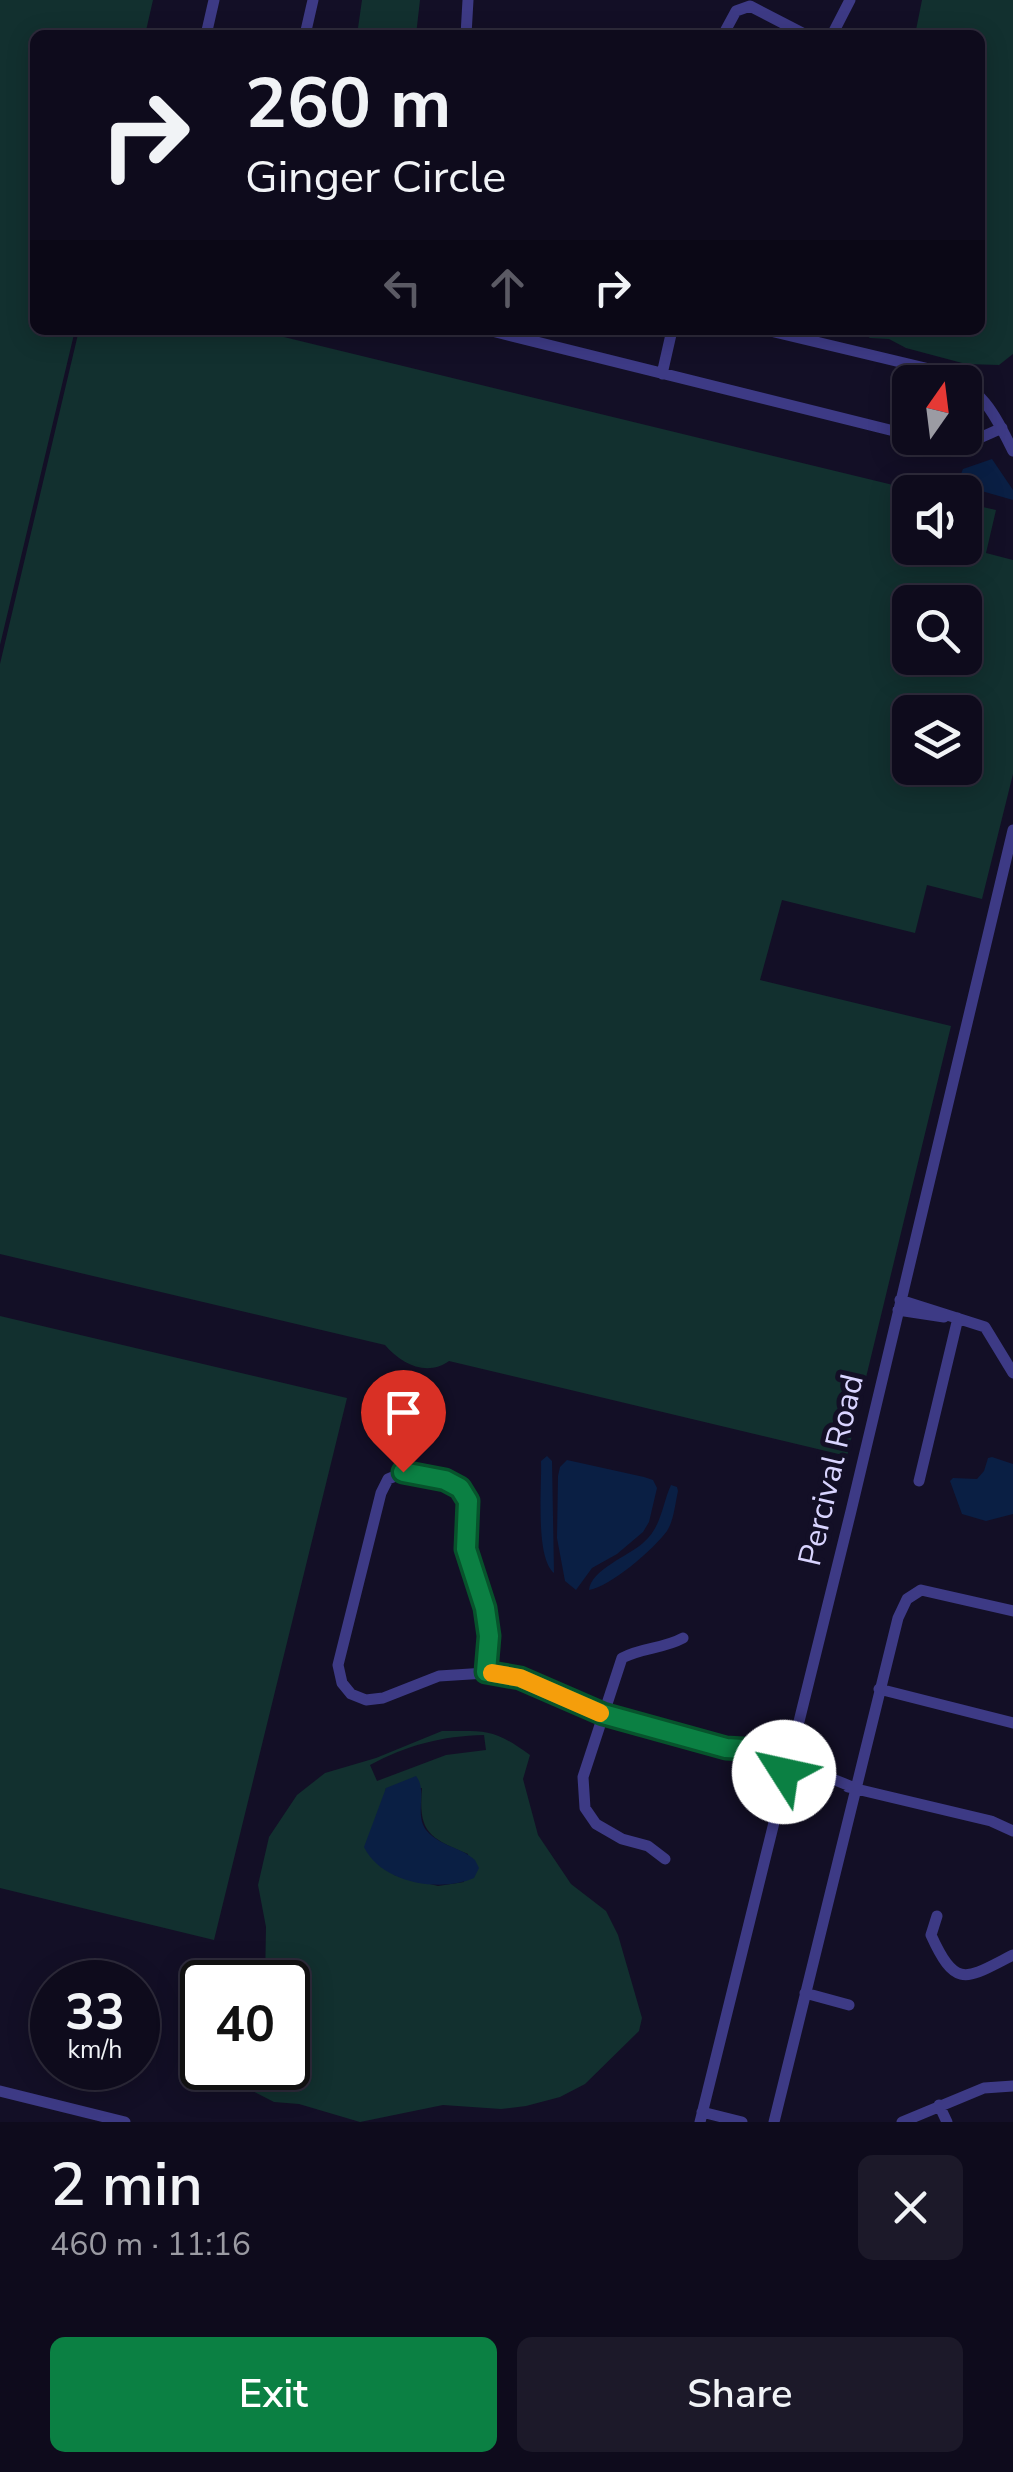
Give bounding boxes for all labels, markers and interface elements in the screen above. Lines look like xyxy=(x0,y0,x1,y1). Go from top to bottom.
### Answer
text: 260 m xyxy=(245,56,451,152)
icon: right xyxy=(80,70,210,200)
text: Ginger Circle xyxy=(245,147,506,208)
icon: left xyxy=(375,260,430,315)
icon: ahead xyxy=(480,260,535,315)
icon: right xyxy=(585,260,640,315)
north arrow xyxy=(892,365,982,455)
map controls xyxy=(892,365,982,785)
button: sound xyxy=(892,475,982,565)
button: search xyxy=(892,585,982,675)
button: layers xyxy=(892,695,982,785)
pin xyxy=(361,1370,446,1473)
street label: Percival Road xyxy=(788,1370,874,1570)
icon: arrive xyxy=(376,1385,431,1440)
position arrow xyxy=(732,1720,836,1824)
speed limit sign: 40 xyxy=(180,1960,310,2090)
text: 33 xyxy=(65,1978,125,2047)
text: km/h xyxy=(67,2033,123,2067)
text: 2 min xyxy=(50,2144,203,2226)
button: close xyxy=(858,2155,963,2260)
text: 460 m · 11:16 xyxy=(50,2223,251,2266)
button: Exit xyxy=(50,2337,497,2452)
button: Share xyxy=(517,2337,963,2452)

